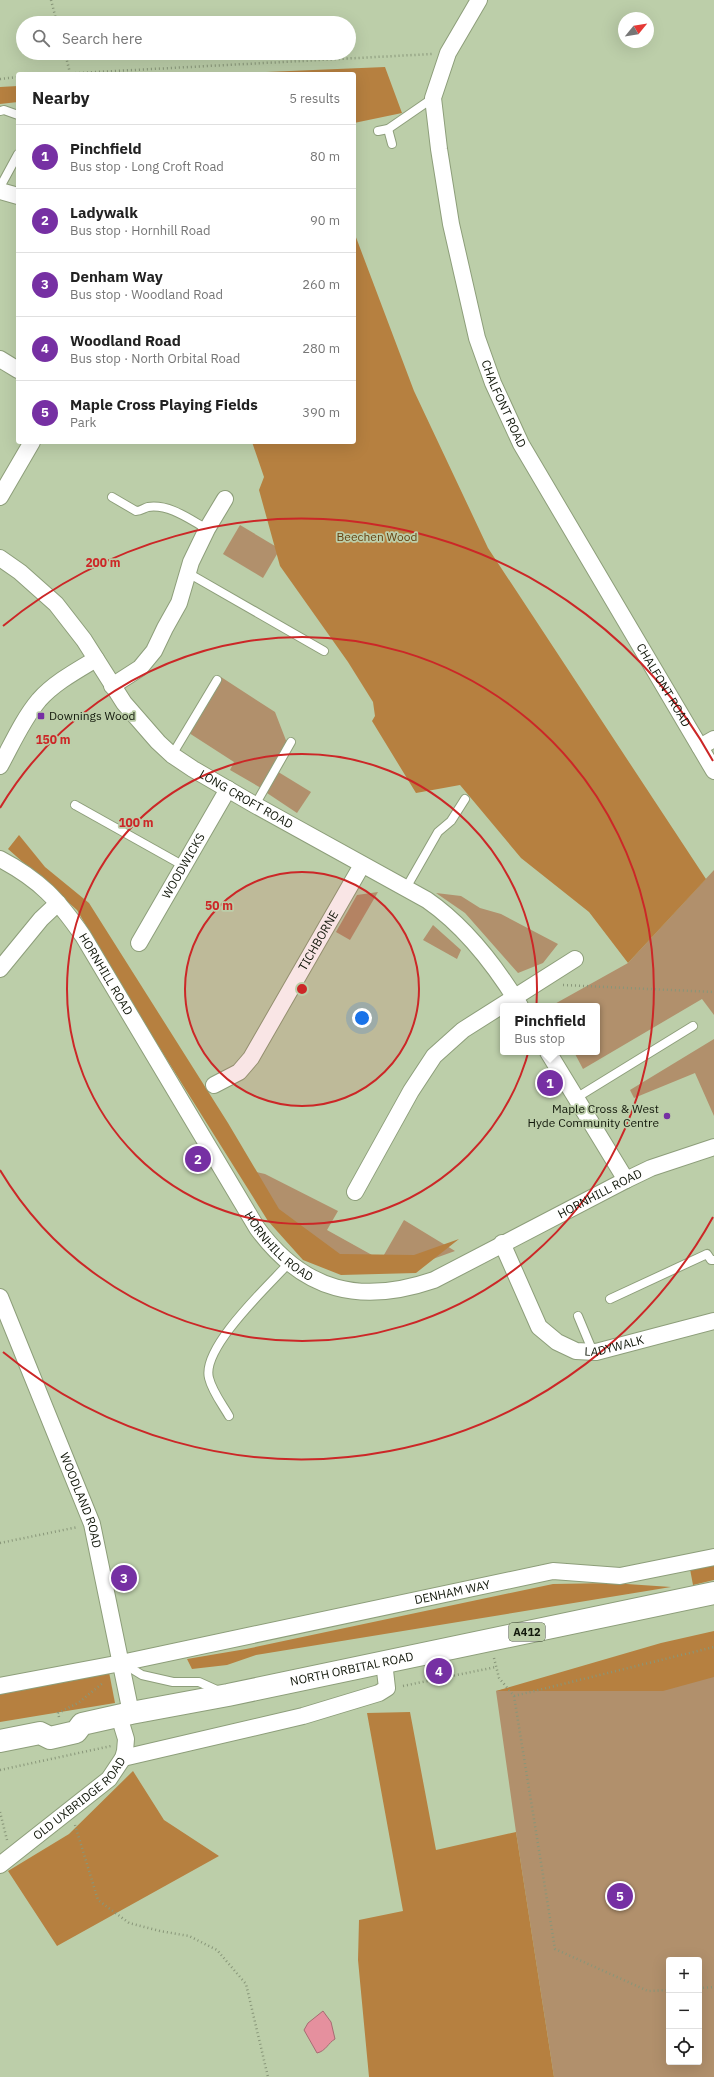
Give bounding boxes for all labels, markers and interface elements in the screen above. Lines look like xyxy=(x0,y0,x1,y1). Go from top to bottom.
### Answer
north arrow xyxy=(618,12,654,48)
search box xyxy=(16,16,356,60)
icon: search xyxy=(30,27,52,49)
text: Search here xyxy=(62,29,142,48)
text: Nearby xyxy=(32,87,90,109)
text: 5 results xyxy=(289,90,340,107)
text: Pinchfield xyxy=(70,139,142,158)
text: 1 xyxy=(41,148,49,165)
text: 80 m xyxy=(310,148,340,165)
text: Bus stop · Long Croft Road xyxy=(70,158,224,175)
text: Ladywalk xyxy=(70,203,138,222)
text: 2 xyxy=(41,212,49,229)
text: 90 m xyxy=(310,212,340,229)
text: Bus stop · Hornhill Road xyxy=(70,222,210,239)
text: Denham Way xyxy=(70,267,163,286)
text: 3 xyxy=(41,276,49,293)
text: 260 m xyxy=(302,276,340,293)
text: Bus stop · Woodland Road xyxy=(70,286,223,303)
text: Woodland Road xyxy=(70,331,181,350)
text: 4 xyxy=(41,340,49,357)
text: 280 m xyxy=(302,340,340,357)
text: Bus stop · North Orbital Road xyxy=(70,350,240,367)
street label: CHALFONT ROAD xyxy=(478,358,530,450)
text: Maple Cross Playing Fields xyxy=(70,395,258,414)
text: 5 xyxy=(41,404,49,421)
text: 390 m xyxy=(302,404,340,421)
text: Park xyxy=(70,414,96,431)
park label: Beechen Wood xyxy=(336,529,418,544)
text: 200 m xyxy=(85,555,121,570)
street label: CHALFONT ROAD xyxy=(633,640,694,729)
place label: Downings Wood xyxy=(49,708,136,723)
marker: Downings Wood xyxy=(36,711,46,721)
text: 150 m xyxy=(35,732,71,747)
street label: LONG CROFT ROAD xyxy=(197,766,296,831)
text: 100 m xyxy=(118,815,154,830)
street label: WOODWICKS xyxy=(158,830,208,901)
text: 50 m xyxy=(205,898,233,913)
street label: TICHBORNE xyxy=(295,908,341,973)
street label: HORNHILL ROAD xyxy=(76,930,136,1018)
centre of rings xyxy=(295,982,309,996)
popup xyxy=(500,1003,600,1055)
your location xyxy=(352,1008,372,1028)
text: Pinchfield xyxy=(514,1011,586,1030)
text: Bus stop xyxy=(514,1030,565,1047)
pin: 1 xyxy=(537,1068,563,1098)
place label: Maple Cross & West Hyde Community Centre xyxy=(527,1101,659,1130)
marker: Maple Cross & West Hyde Community Centre xyxy=(662,1111,672,1121)
pin: 2 xyxy=(185,1144,211,1174)
street label: HORNHILL ROAD xyxy=(555,1165,644,1221)
street label: HORNHILL ROAD xyxy=(242,1208,316,1284)
street label: LADYWALK xyxy=(584,1332,646,1359)
street label: WOODLAND ROAD xyxy=(57,1450,105,1549)
pin: 3 xyxy=(111,1563,137,1593)
street label: DENHAM WAY xyxy=(413,1577,492,1607)
road number: A412 xyxy=(509,1623,545,1641)
street label: NORTH ORBITAL ROAD xyxy=(289,1648,415,1689)
pin: 4 xyxy=(426,1656,452,1686)
street label: OLD UXBRIDGE ROAD xyxy=(30,1754,129,1843)
pin: 5 xyxy=(607,1881,633,1911)
map controls xyxy=(666,1957,702,2065)
button: + xyxy=(666,1957,702,1993)
button: − xyxy=(666,1993,702,2029)
button: locate xyxy=(666,2029,702,2065)

